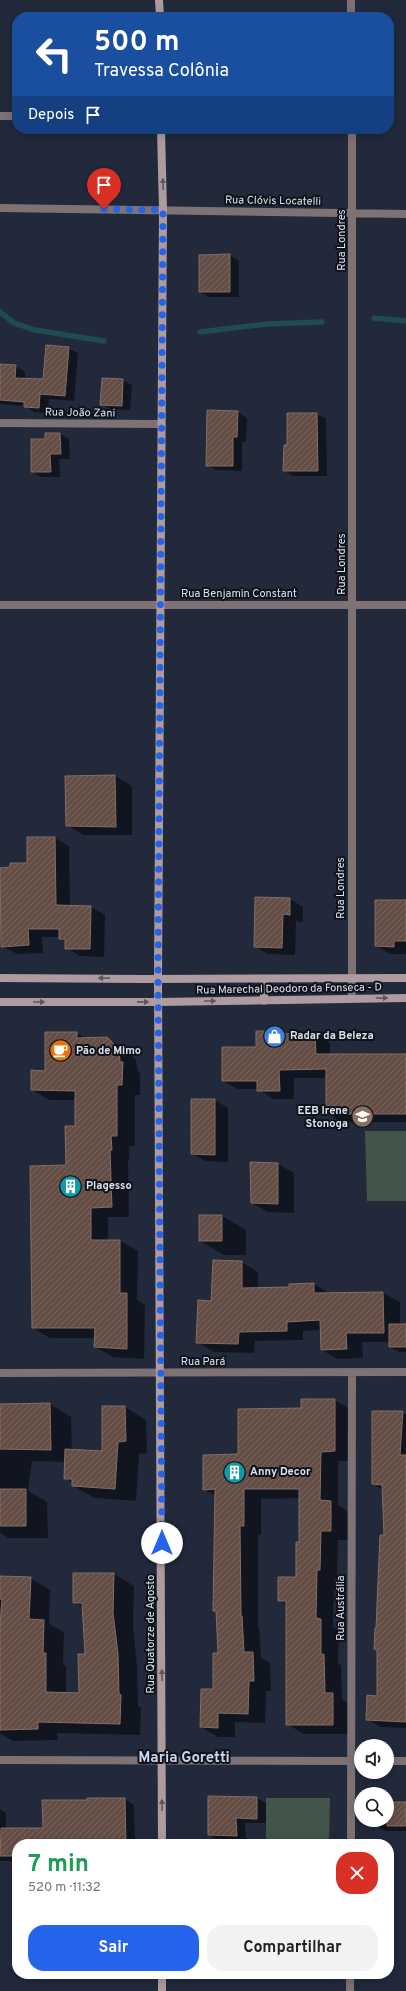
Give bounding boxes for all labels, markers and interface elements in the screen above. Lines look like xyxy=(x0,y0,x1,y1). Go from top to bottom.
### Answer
text: 500 m xyxy=(94,25,180,61)
icon: left xyxy=(28,28,80,80)
text: Travessa Colônia xyxy=(94,60,229,83)
icon: arrive xyxy=(82,104,104,126)
text: Depois xyxy=(28,106,74,125)
pin xyxy=(87,168,121,209)
icon: arrive xyxy=(93,174,115,196)
one-way arrow xyxy=(159,178,166,190)
street label: Rua Clóvis Locatelli xyxy=(225,193,321,209)
street label: Rua Londres xyxy=(335,209,349,271)
street label: Rua João Zani xyxy=(45,405,115,421)
street label: Rua Londres xyxy=(335,533,349,595)
street label: Rua Benjamin Constant xyxy=(181,587,297,601)
street label: Rua Londres xyxy=(334,857,348,919)
one-way arrow xyxy=(98,975,110,982)
street label: Rua Marechal Deodoro da Fonseca - D xyxy=(196,980,382,998)
one-way arrow xyxy=(376,995,389,1001)
one-way arrow xyxy=(204,998,217,1004)
one-way arrow xyxy=(33,999,46,1005)
one-way arrow xyxy=(137,999,150,1005)
shop icon: Radar da Beleza xyxy=(262,1023,288,1049)
place label: Radar da Beleza xyxy=(290,1029,374,1043)
cafe icon: Pão de Mimo xyxy=(48,1038,74,1064)
place label: Pão de Mimo xyxy=(76,1044,141,1058)
place label: EEB Irene Stonoga xyxy=(298,1104,348,1131)
school or university icon: EEB Irene Stonoga xyxy=(350,1104,376,1130)
building icon: Plagesso xyxy=(58,1173,84,1199)
place label: Plagesso xyxy=(86,1179,132,1193)
street label: Rua Pará xyxy=(181,1355,225,1369)
building icon: Anny Decor xyxy=(221,1459,247,1485)
place label: Anny Decor xyxy=(250,1465,311,1479)
position arrow xyxy=(141,1522,183,1564)
street label: Rua Quatorze de Agosto xyxy=(144,1575,158,1693)
street label: Rua Austrália xyxy=(334,1575,348,1641)
one-way arrow xyxy=(159,1668,165,1681)
map controls xyxy=(354,1739,394,1827)
button: sound xyxy=(354,1739,394,1779)
district label: Maria Goretti xyxy=(138,1749,230,1768)
button: search xyxy=(354,1787,394,1827)
one-way arrow xyxy=(159,1798,165,1811)
text: 7 min xyxy=(28,1850,89,1880)
button: close xyxy=(336,1852,378,1894)
text: 520 m · 11:32 xyxy=(28,1880,101,1896)
button: Sair xyxy=(28,1925,199,1971)
button: Compartilhar xyxy=(207,1925,378,1971)

